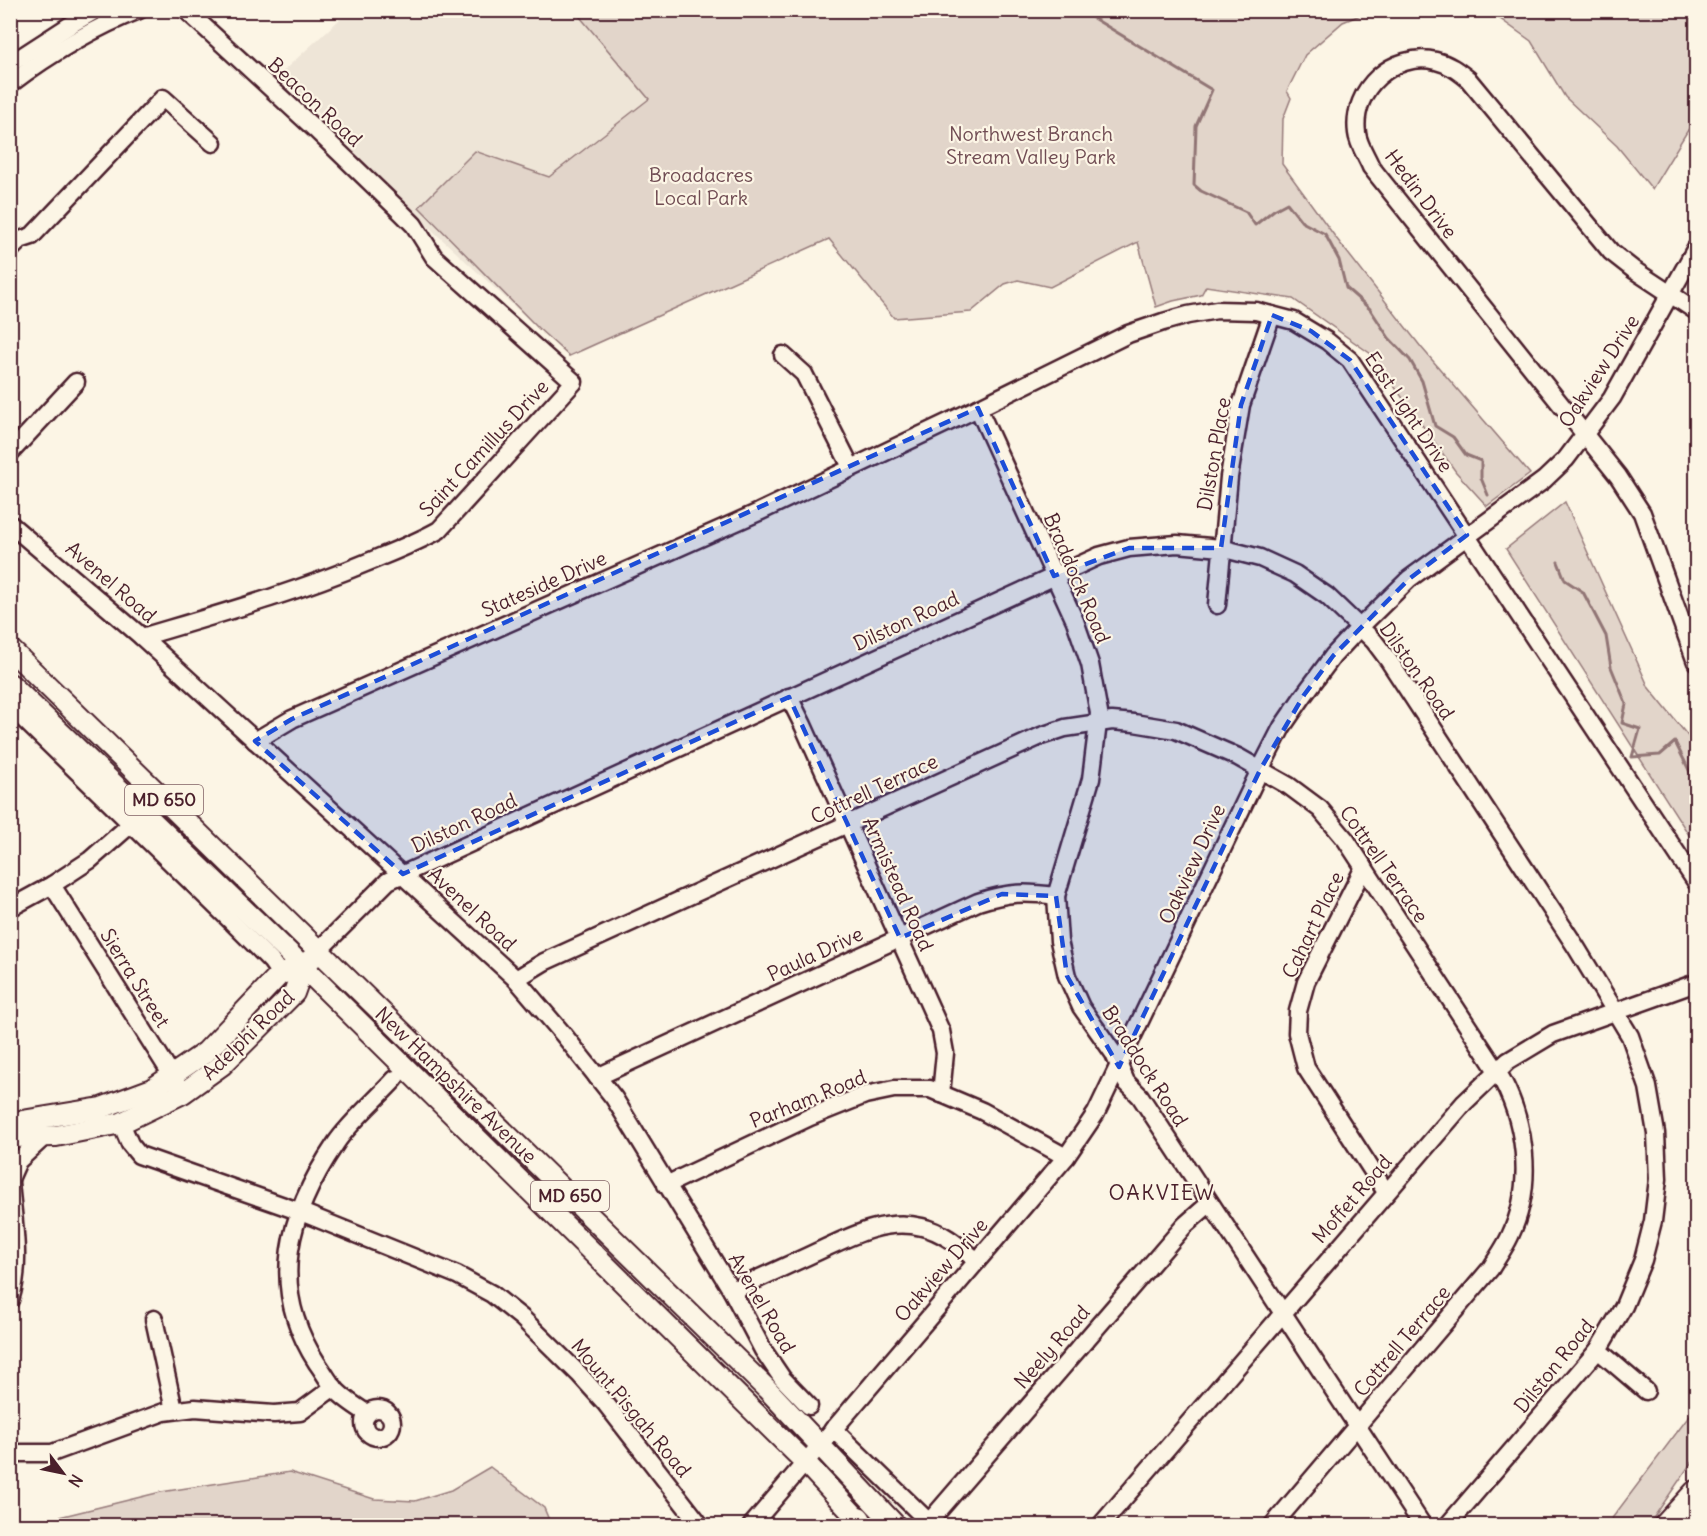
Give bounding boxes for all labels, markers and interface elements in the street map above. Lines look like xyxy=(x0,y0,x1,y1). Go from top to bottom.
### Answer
street label: Beacon Road xyxy=(263,52,368,152)
park label: Northwest Branch Stream Valley Park xyxy=(946,121,1116,169)
street label: Hedin Drive xyxy=(1380,144,1463,243)
park label: Broadacres Local Park xyxy=(649,162,753,210)
street label: Oakview Drive xyxy=(1553,309,1644,432)
street label: East Light Drive xyxy=(1360,347,1459,477)
street label: Saint Camillus Drive xyxy=(414,374,554,521)
street label: Dilston Place xyxy=(1191,395,1236,513)
street label: Braddock Road xyxy=(1039,509,1116,647)
street label: Avenel Road xyxy=(61,536,162,628)
street label: Stateside Drive xyxy=(477,545,610,622)
street label: Dilston Road xyxy=(849,585,963,656)
street label: Dilston Road xyxy=(1375,617,1460,725)
street label: Cottrell Terrace xyxy=(806,748,941,829)
road number: MD 650 xyxy=(125,785,203,815)
street label: Dilston Road xyxy=(407,787,521,858)
street label: Oakview Drive xyxy=(1153,800,1230,928)
street label: Cottrell Terrace xyxy=(1335,800,1434,927)
street label: Armistead Road xyxy=(858,813,939,955)
street label: Avenel Road xyxy=(423,861,522,956)
street label: Cahart Place xyxy=(1276,867,1349,982)
street label: Paula Drive xyxy=(763,921,867,987)
street label: Sierra Street xyxy=(95,924,176,1032)
street label: Adelphi Road xyxy=(196,984,299,1085)
street label: New Hampshire Avenue xyxy=(370,1001,542,1168)
street label: Braddock Road xyxy=(1097,1001,1194,1131)
street label: Parham Road xyxy=(746,1064,870,1133)
street label: Moffet Road xyxy=(1306,1149,1397,1248)
district label: OAKVIEW xyxy=(1109,1179,1215,1206)
road number: MD 650 xyxy=(531,1181,609,1211)
street label: Oakview Drive xyxy=(889,1212,993,1327)
street label: Avenel Road xyxy=(724,1248,801,1358)
street label: Cottrell Terrace xyxy=(1348,1280,1455,1401)
street label: Neely Road xyxy=(1008,1300,1095,1394)
street label: Dilston Road xyxy=(1508,1314,1599,1418)
street label: Mount Pisgah Road xyxy=(566,1333,697,1482)
north arrow xyxy=(33,1443,93,1503)
text: N xyxy=(64,1471,87,1491)

